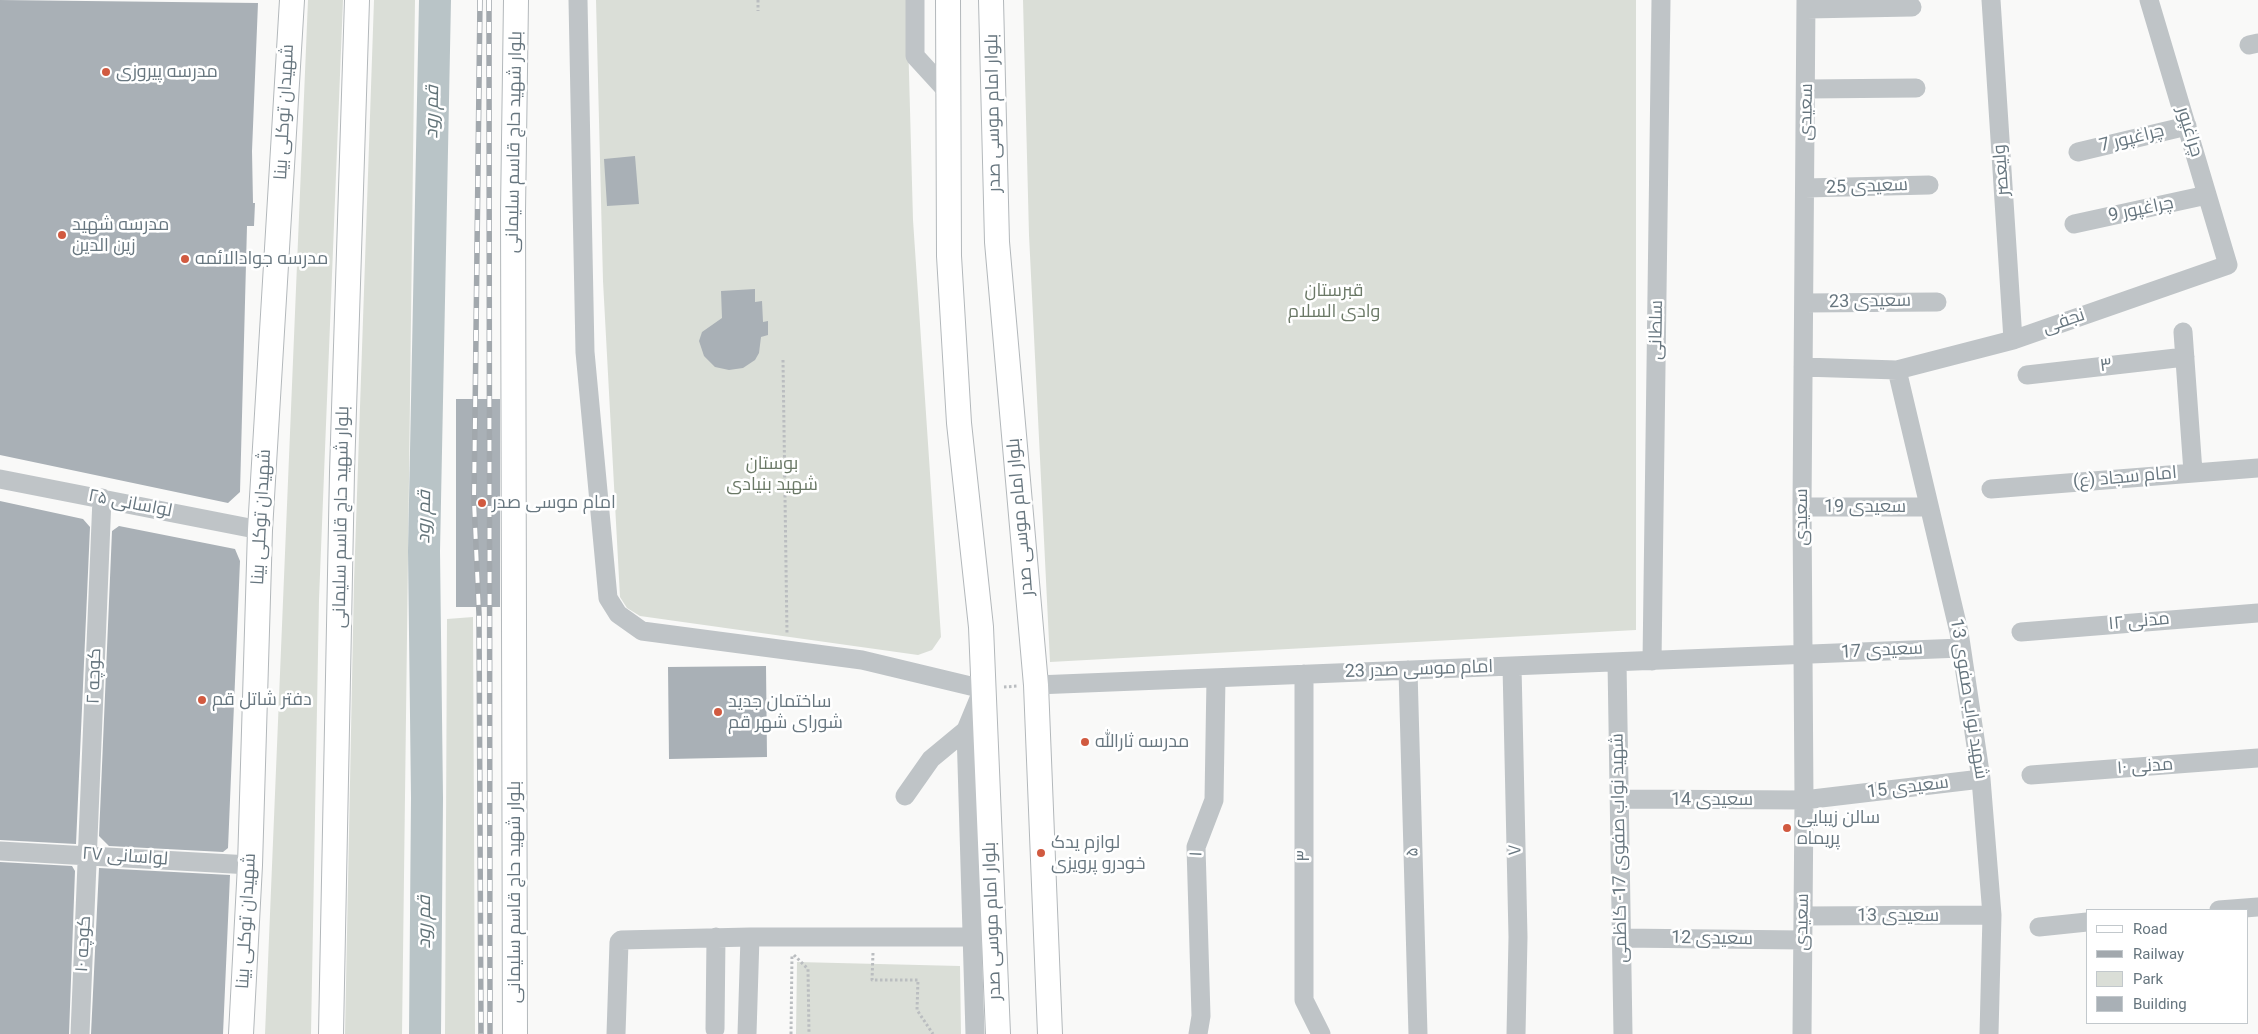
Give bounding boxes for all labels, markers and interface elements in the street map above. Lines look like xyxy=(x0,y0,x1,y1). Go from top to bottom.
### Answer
street label: بلوار شهید حاج قاسم سلیمانی xyxy=(502,31,528,253)
street label: بلوار امام موسی صدر xyxy=(982,34,1006,192)
street label: شهیدان توکلی بینا xyxy=(271,44,299,180)
place label: مدرسه پیروزی xyxy=(116,61,218,83)
marker: مدرسه پیروزی xyxy=(100,66,112,78)
street label: سعیدی xyxy=(1796,83,1818,141)
water label: قم رود xyxy=(421,85,445,139)
street label: چراغپور xyxy=(2171,104,2207,160)
street label: چراغپور 7 xyxy=(2097,121,2167,157)
street label: ولیعصر xyxy=(1989,143,2015,197)
street label: سعیدی 25 xyxy=(1826,175,1908,199)
street label: چراغپور 9 xyxy=(2107,193,2175,227)
place label: مدرسه شهید زین الدین xyxy=(72,214,169,256)
marker: مدرسه شهید زین الدین xyxy=(56,229,68,241)
place label: مدرسه جوادالائمه xyxy=(195,248,328,270)
marker: مدرسه جوادالائمه xyxy=(179,253,191,265)
park label: قبرستان وادی السلام xyxy=(1288,280,1380,322)
street label: سعیدی 23 xyxy=(1829,290,1911,314)
street label: سلطانی xyxy=(1646,300,1668,360)
street label: نجفی xyxy=(2040,305,2088,339)
street label: ۳ xyxy=(2099,355,2113,377)
street label: بلوار شهید حاج قاسم سلیمانی xyxy=(329,406,355,628)
street label: بلوار امام موسی صدر xyxy=(1003,437,1039,597)
street label: شهیدان توکلی بینا xyxy=(248,449,276,585)
park label: بوستان شهید بنیادی xyxy=(726,453,818,496)
street label: امام سجاد (ع) xyxy=(2072,463,2178,493)
street label: لواسانی ۲۵ xyxy=(86,485,174,523)
street label: سعیدی xyxy=(1791,488,1813,546)
water label: قم رود xyxy=(413,490,437,544)
place label: امام موسی صدر xyxy=(492,492,616,514)
street label: سعیدی 19 xyxy=(1824,496,1906,518)
marker: امام موسی صدر xyxy=(476,497,488,509)
street label: مدنی ۱۲ xyxy=(2107,609,2171,635)
street label: شهید نواب صفوی 13 xyxy=(1945,617,1991,781)
street label: سعیدی 17 xyxy=(1840,638,1924,664)
street label: کوچه ۲ xyxy=(83,648,107,704)
street label: امام موسی صدر 23 xyxy=(1344,657,1494,683)
place label: دفتر شاتل قم xyxy=(212,689,312,711)
place label: ساختمان جدید شورای شهر قم xyxy=(728,691,843,734)
marker: دفتر شاتل قم xyxy=(196,694,208,706)
marker: ساختمان جدید شورای شهر قم xyxy=(712,706,724,718)
place label: مدرسه ثارالله xyxy=(1095,731,1189,753)
street label: شهید نواب صفوی 17- کاظمی xyxy=(1607,733,1633,963)
marker: مدرسه ثارالله xyxy=(1079,736,1091,748)
street label: مدنی ۱۰ xyxy=(2116,754,2174,780)
street label: سعیدی 15 xyxy=(1866,772,1950,804)
street label: بلوار شهید حاج قاسم سلیمانی xyxy=(504,781,526,1003)
street label: سعیدی 14 xyxy=(1671,789,1753,811)
place label: سالن زیبایی پریماه xyxy=(1797,807,1880,850)
marker: سالن زیبایی پریماه xyxy=(1781,822,1793,834)
place label: لوازم یدک خودرو پرویزی xyxy=(1051,832,1145,874)
street label: بلوار امام موسی صدر xyxy=(979,841,1007,1001)
street label: لواسانی ۲۷ xyxy=(81,843,169,871)
street label: ۷ xyxy=(1505,844,1527,856)
marker: لوازم یدک خودرو پرویزی xyxy=(1035,847,1047,859)
street label: ۵ xyxy=(1402,847,1424,857)
street label: ۳ xyxy=(1293,850,1315,862)
street label: ۱ xyxy=(1186,851,1208,857)
street label: شهیدان توکلی بینا xyxy=(233,853,261,989)
street label: سعیدی xyxy=(1792,893,1814,951)
water label: قم رود xyxy=(414,895,436,949)
street label: سعیدی 13 xyxy=(1857,905,1939,927)
legend xyxy=(2086,909,2248,1024)
street label: کوچه ۱۰ xyxy=(72,915,96,973)
text: Road xyxy=(2133,920,2167,938)
street label: سعیدی 12 xyxy=(1671,927,1753,951)
text: Railway xyxy=(2133,945,2184,963)
text: Park xyxy=(2133,970,2163,988)
text: Building xyxy=(2133,995,2187,1013)

